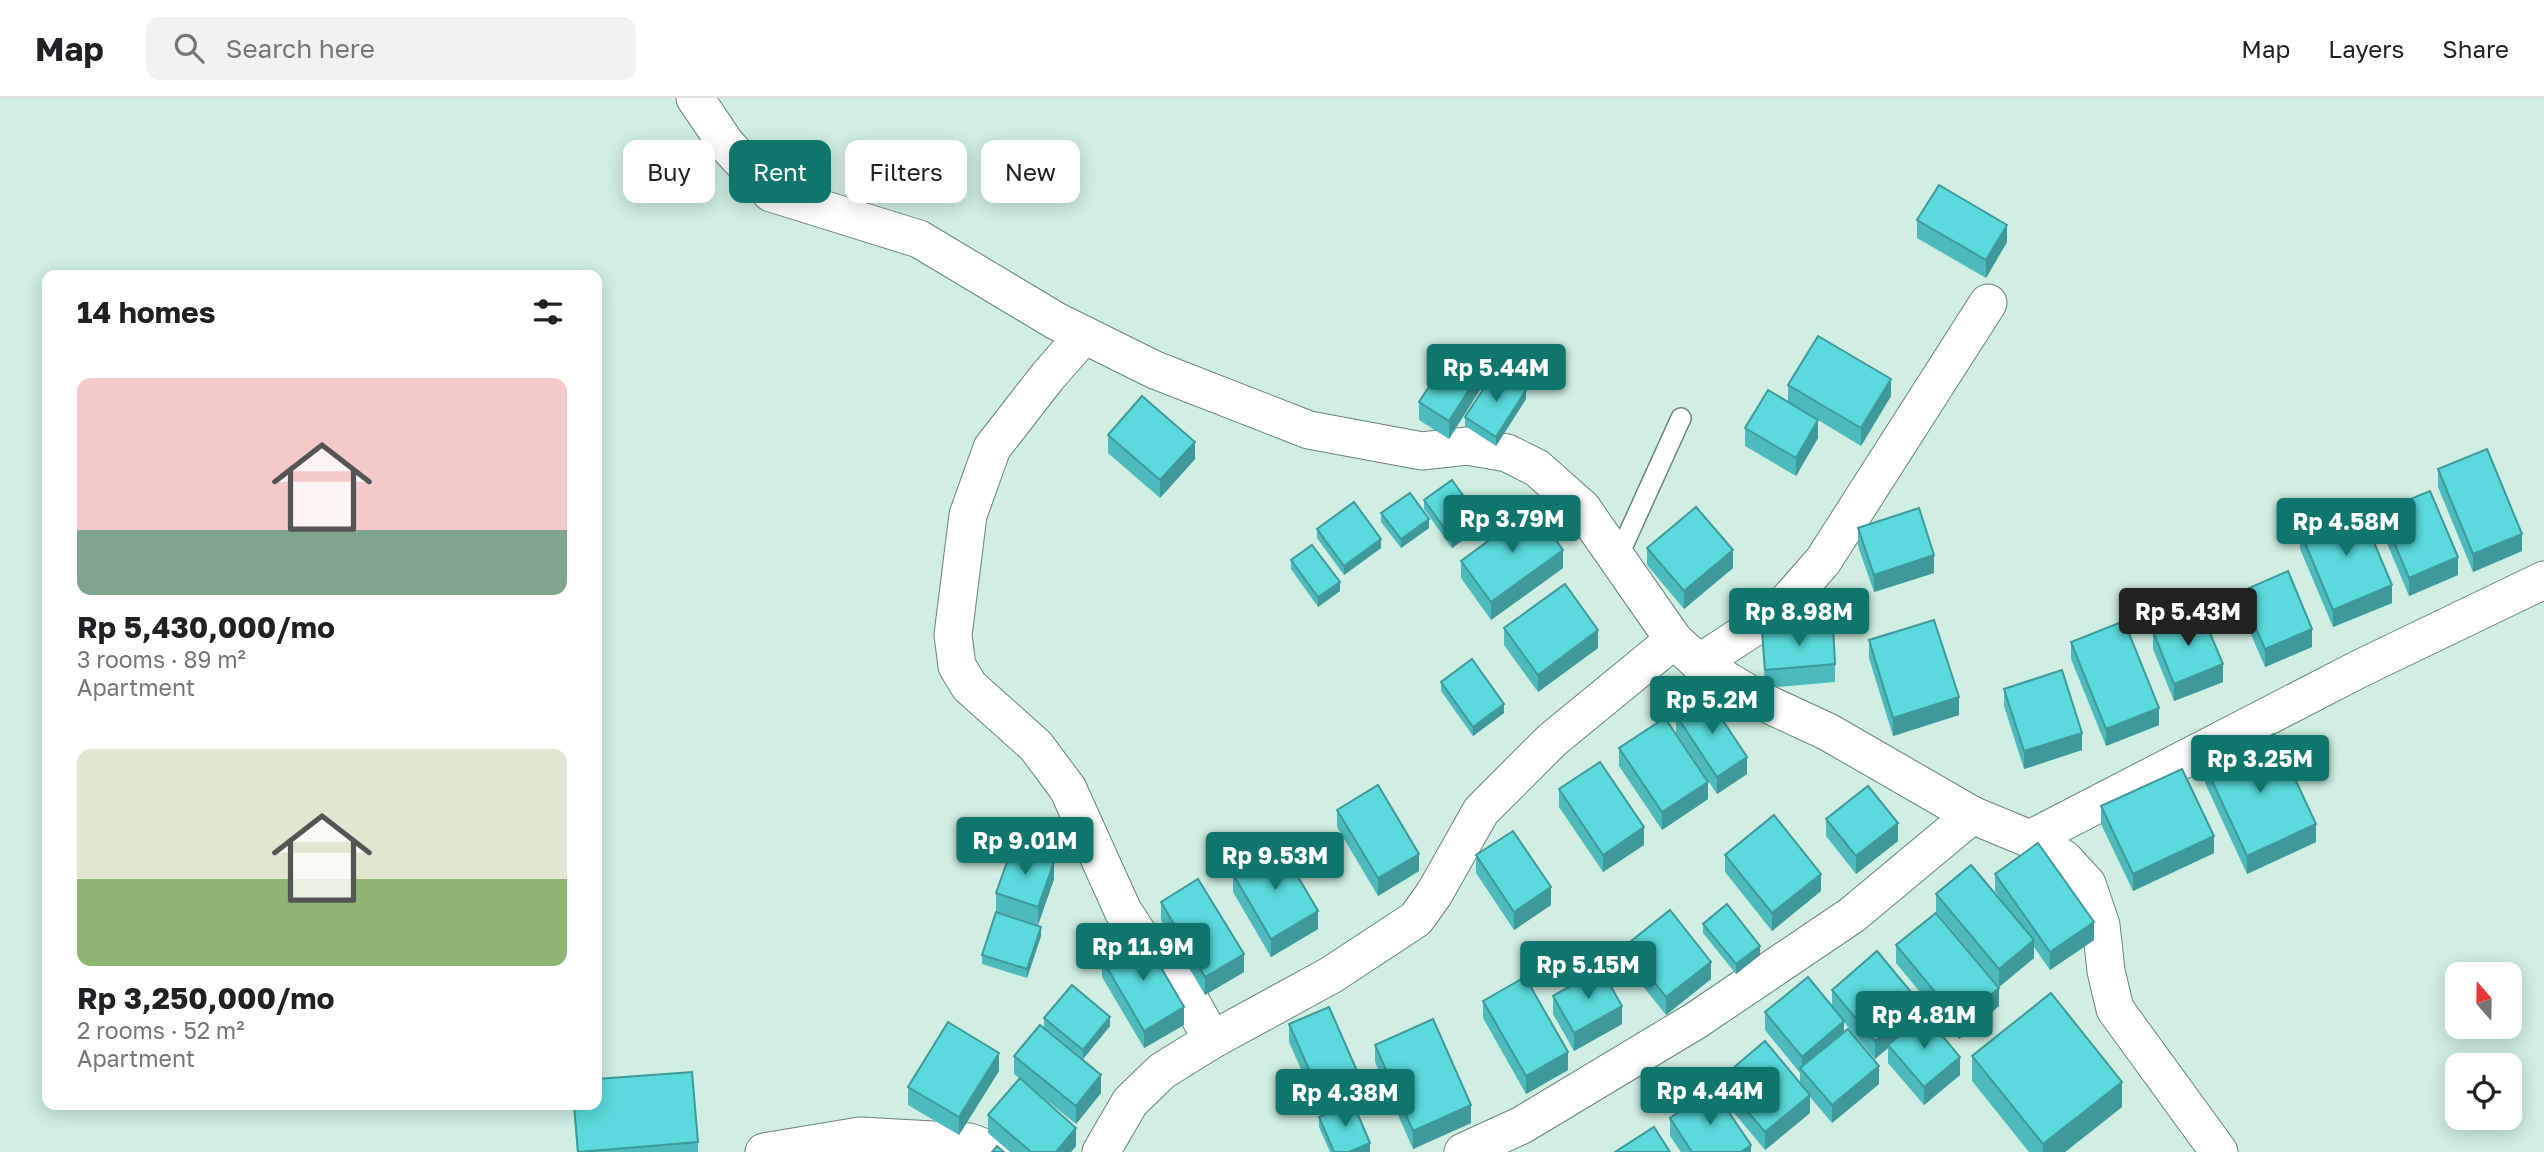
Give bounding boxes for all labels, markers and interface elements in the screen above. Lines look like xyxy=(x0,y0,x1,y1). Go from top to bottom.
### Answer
search box xyxy=(146,17,636,80)
text: Map xyxy=(35,29,104,68)
icon: search xyxy=(170,29,208,67)
text: Search here xyxy=(226,33,375,64)
text: Map xyxy=(2241,34,2290,63)
text: Layers xyxy=(2328,34,2404,63)
text: Share xyxy=(2442,34,2509,63)
chip: Buy xyxy=(623,140,715,203)
chip: Rent xyxy=(729,140,831,203)
chip: Filters xyxy=(845,140,967,203)
chip: New xyxy=(981,140,1080,203)
icon: filters xyxy=(529,293,567,331)
text: 14 homes xyxy=(77,294,216,330)
pin: Rp 5.44M xyxy=(1424,344,1568,404)
text: Rp 5.44M xyxy=(1443,353,1549,381)
icon: home xyxy=(259,424,385,550)
pin: Rp 3.79M xyxy=(1440,496,1584,555)
pin: Rp 4.58M xyxy=(2274,498,2418,558)
text: Rp 3.79M xyxy=(1460,504,1564,532)
text: Rp 4.58M xyxy=(2293,507,2399,535)
pin: Rp 8.98M xyxy=(1727,588,1871,648)
pin: Rp 5.43M xyxy=(2116,588,2260,648)
text: Rp 8.98M xyxy=(1745,597,1853,625)
text: Rp 5.43M xyxy=(2135,597,2241,625)
text: Rp 5,430,000/mo xyxy=(77,609,335,645)
text: 3 rooms · 89 m² xyxy=(77,645,246,673)
text: Apartment xyxy=(77,673,195,701)
pin: Rp 5.2M xyxy=(1647,676,1777,736)
text: Rp 5.2M xyxy=(1666,685,1758,713)
pin: Rp 3.25M xyxy=(2188,736,2332,795)
text: Rp 3.25M xyxy=(2207,744,2313,772)
icon: home xyxy=(259,795,385,921)
pin: Rp 9.01M xyxy=(953,818,1097,877)
text: Rp 9.01M xyxy=(972,826,1078,854)
pin: Rp 9.53M xyxy=(1203,832,1347,892)
text: Rp 9.53M xyxy=(1222,841,1328,869)
pin: Rp 11.9M xyxy=(1071,924,1215,983)
text: Rp 11.9M xyxy=(1092,932,1194,960)
pin: Rp 5.15M xyxy=(1516,942,1660,1001)
text: Rp 5.15M xyxy=(1536,950,1640,978)
north arrow xyxy=(2445,962,2522,1040)
map controls xyxy=(2445,962,2522,1130)
text: Rp 3,250,000/mo xyxy=(77,980,335,1016)
pin: Rp 4.81M xyxy=(1852,992,1996,1051)
text: Rp 4.81M xyxy=(1872,1000,1976,1028)
text: 2 rooms · 52 m² xyxy=(77,1016,244,1044)
text: Apartment xyxy=(77,1044,195,1072)
button: locate xyxy=(2445,1053,2522,1130)
pin: Rp 4.44M xyxy=(1638,1068,1782,1127)
pin: Rp 4.38M xyxy=(1273,1070,1417,1129)
text: Rp 4.44M xyxy=(1657,1076,1763,1104)
text: Rp 4.38M xyxy=(1292,1078,1398,1106)

